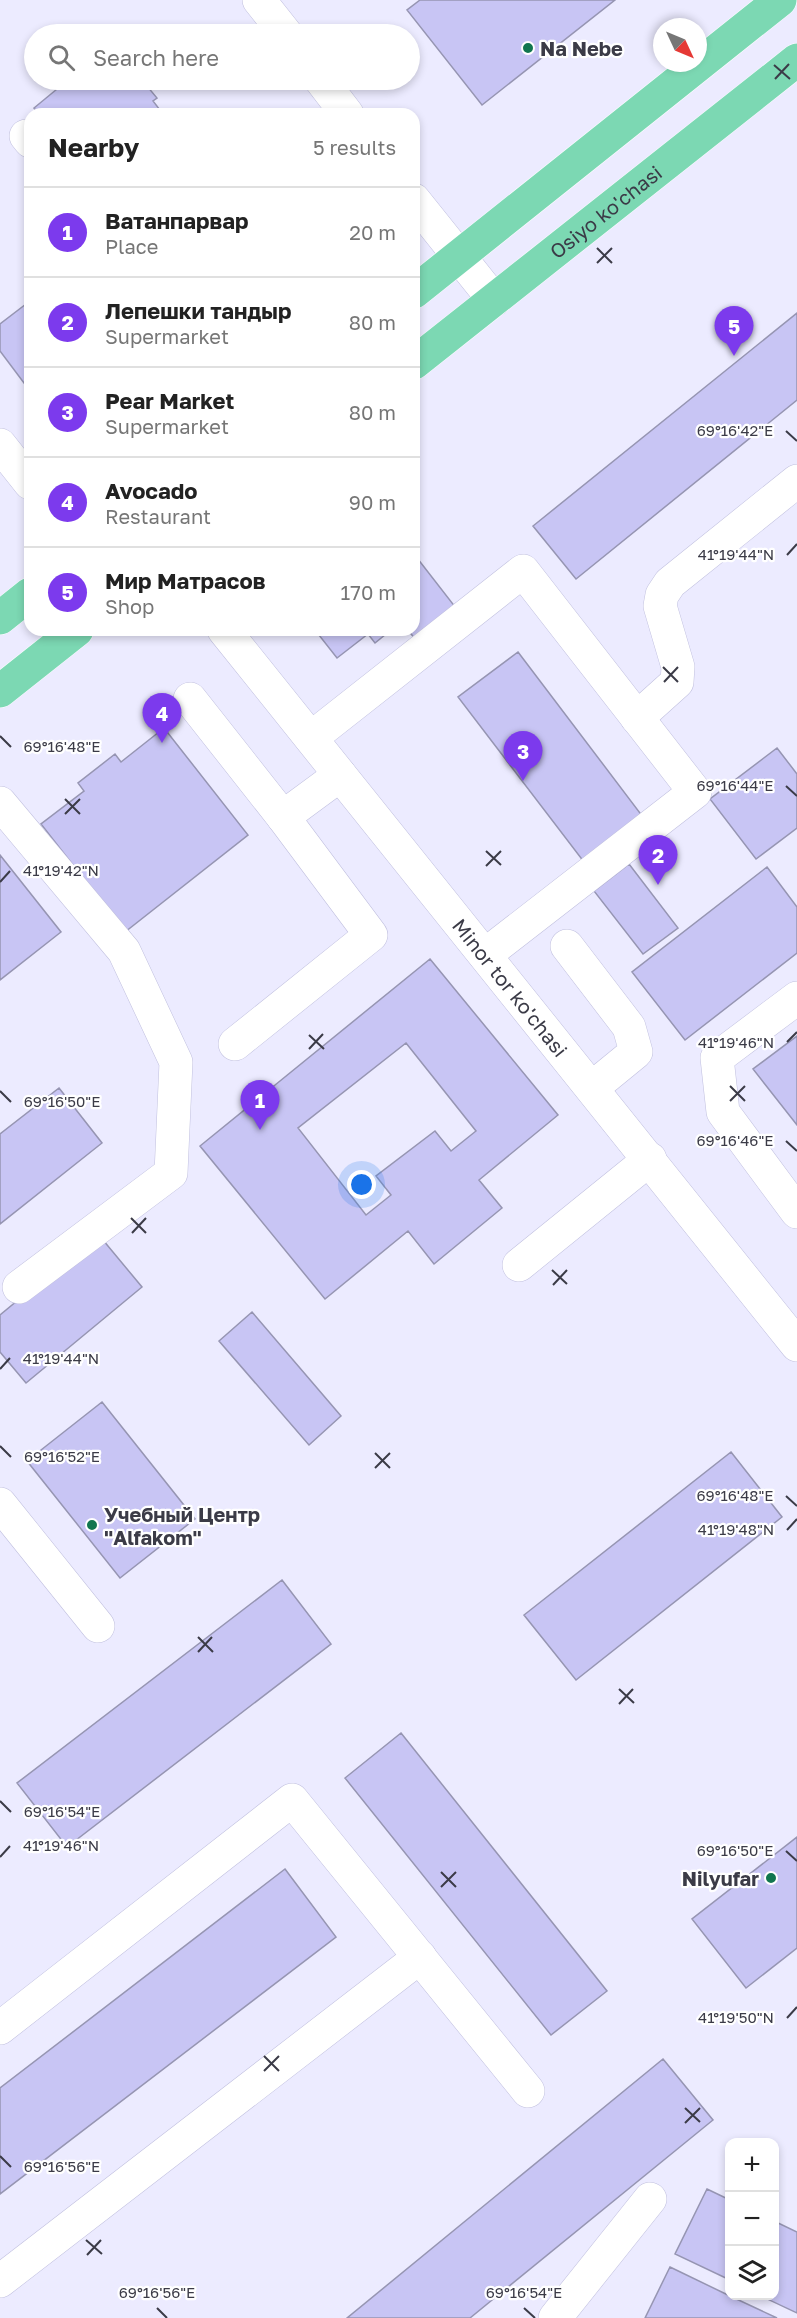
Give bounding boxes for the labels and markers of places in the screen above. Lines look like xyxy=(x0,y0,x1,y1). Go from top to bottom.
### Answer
place label: Na Nebe xyxy=(540,36,623,60)
marker: Na Nebe xyxy=(521,41,535,55)
pin: 5 xyxy=(714,306,754,356)
pin: 4 xyxy=(142,694,182,743)
pin: 3 xyxy=(504,732,542,781)
pin: 2 xyxy=(638,836,678,885)
pin: 1 xyxy=(240,1080,280,1130)
place label: Учебный Центр "Alfakom" xyxy=(104,1502,260,1549)
marker: Учебный Центр "Alfakom" xyxy=(85,1518,99,1532)
place label: Nilyufar xyxy=(682,1866,759,1890)
marker: Nilyufar xyxy=(764,1871,778,1885)

